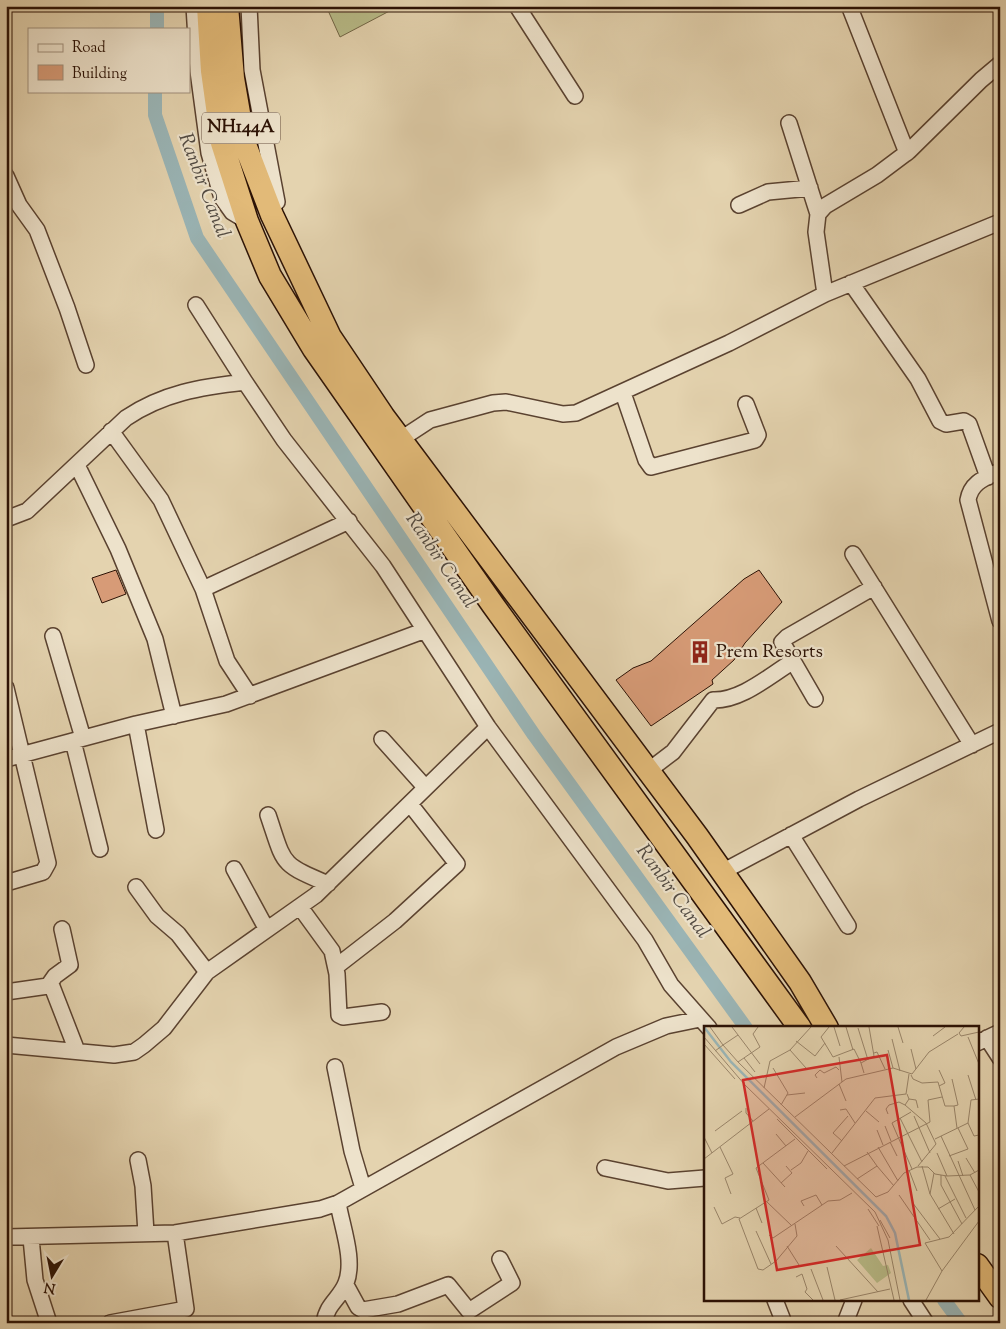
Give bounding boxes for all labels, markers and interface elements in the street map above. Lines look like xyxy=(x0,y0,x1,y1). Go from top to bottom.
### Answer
legend xyxy=(28,28,190,92)
text: Road xyxy=(72,38,106,59)
text: Building xyxy=(72,64,127,85)
road number: NH144A xyxy=(202,112,280,144)
water label: Ranbir Canal xyxy=(170,129,236,243)
water label: Ranbir Canal xyxy=(397,507,483,615)
building icon: Prem Resorts xyxy=(687,639,713,665)
place label: Prem Resorts xyxy=(716,639,823,666)
water label: Ranbir Canal xyxy=(628,839,716,945)
inset map xyxy=(704,1026,978,1302)
north arrow xyxy=(28,1252,78,1302)
text: N xyxy=(43,1276,57,1298)

